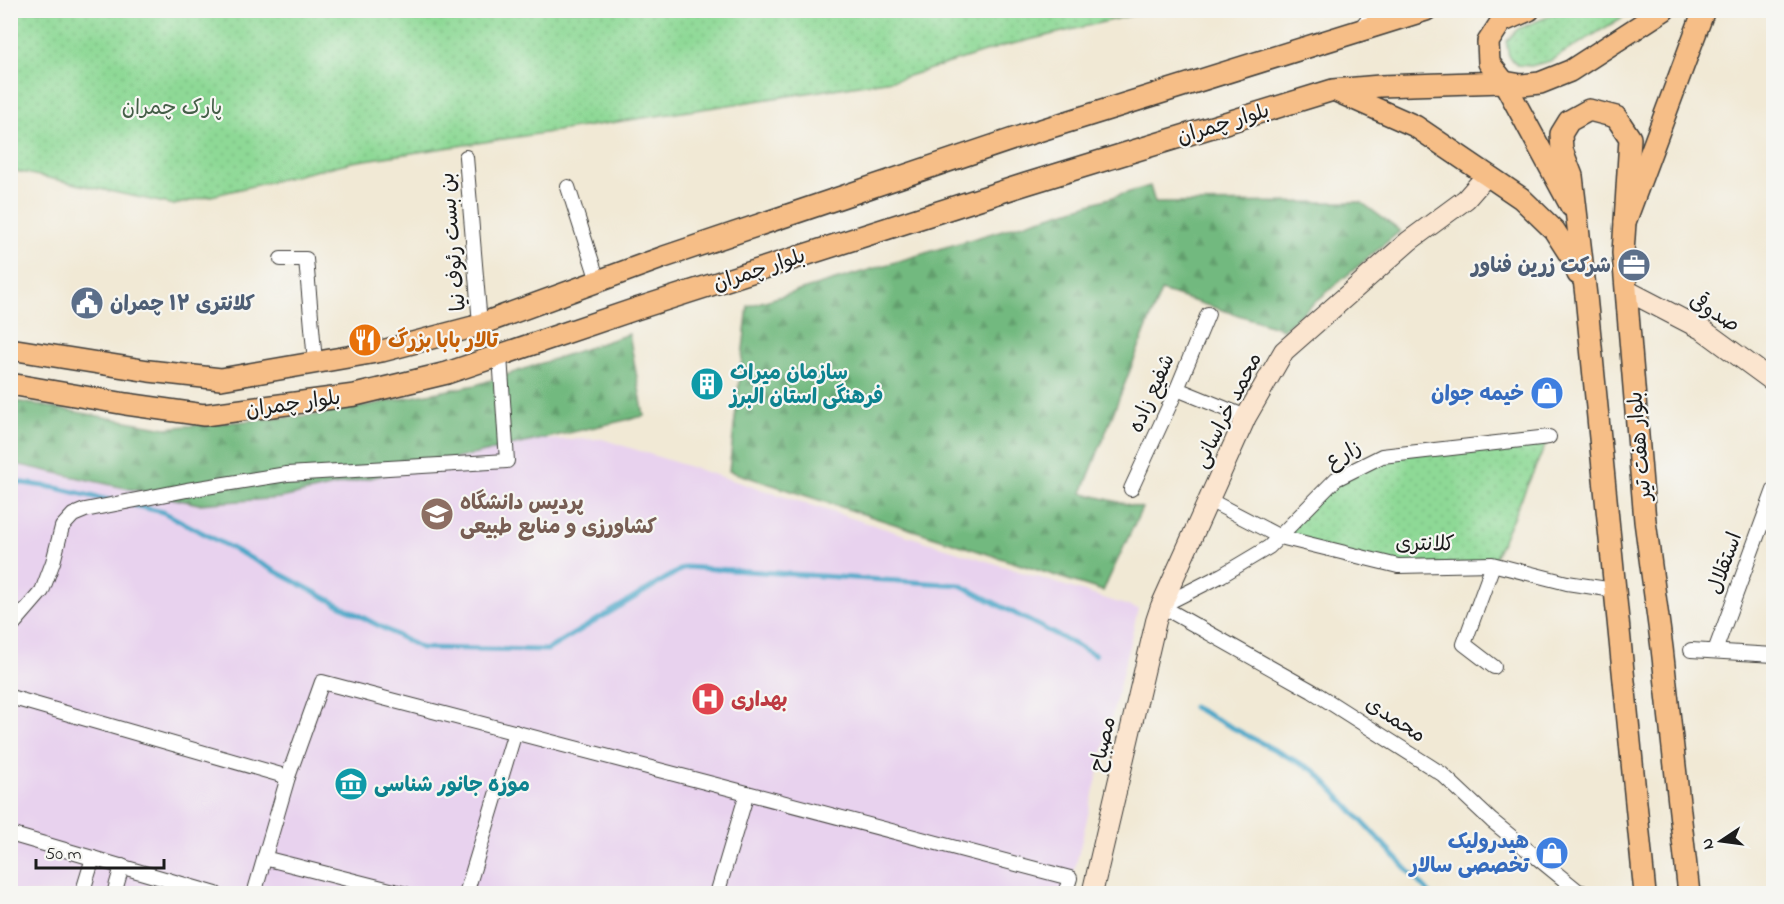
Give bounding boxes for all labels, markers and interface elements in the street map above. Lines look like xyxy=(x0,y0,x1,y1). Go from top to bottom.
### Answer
park label: پارک چمران xyxy=(122,94,222,124)
street label: بلوار چمران xyxy=(1174,97,1274,153)
street label: بن بست رئوف نیا xyxy=(433,171,475,313)
street label: بلوار چمران xyxy=(710,242,810,300)
office icon: شرکت زرین فناور xyxy=(1616,247,1652,283)
place label: شرکت زرین فناور xyxy=(1469,252,1611,282)
public building icon: کلانتری ۱۲ چمران xyxy=(69,285,105,321)
street label: صدوقی xyxy=(1683,286,1745,341)
place label: کلانتری ۱۲ چمران xyxy=(110,290,256,320)
restaurant icon: تالار بابا بزرگ xyxy=(347,322,383,358)
place label: تالار بابا بزرگ xyxy=(388,327,499,357)
street label: محمد خراسانی xyxy=(1187,348,1271,474)
street label: شفیع زاده xyxy=(1122,350,1184,438)
place label: سازمان میراث فرهنگی استان البرز xyxy=(728,359,883,413)
building icon: سازمان میراث فرهنگی استان البرز xyxy=(689,366,725,402)
shop icon: خیمه جوان xyxy=(1529,375,1565,411)
place label: خیمه جوان xyxy=(1431,380,1524,410)
street label: بلوار چمران xyxy=(244,383,343,426)
street label: بلوار هفت تیر xyxy=(1621,390,1661,504)
street label: زارع xyxy=(1321,434,1367,478)
place label: پردیس دانشگاه کشاورزی و منابع طبیعی xyxy=(460,489,658,543)
school or university icon: پردیس دانشگاه کشاورزی و منابع طبیعی xyxy=(419,496,455,532)
street label: استقلال xyxy=(1701,528,1751,599)
street label: کلانتری xyxy=(1395,529,1455,561)
hospital icon: بهداری xyxy=(690,681,726,717)
place label: بهداری xyxy=(731,686,788,716)
street label: محمدی xyxy=(1359,690,1431,751)
street label: مصباح xyxy=(1083,714,1125,775)
museum icon: موزه جانور شناسی xyxy=(333,766,369,802)
place label: موزه جانور شناسی xyxy=(374,771,530,801)
north arrow xyxy=(1691,811,1751,871)
place label: هیدرولیک تخصصی سالار xyxy=(1408,828,1530,882)
scale bar xyxy=(36,832,164,870)
shop icon: هیدرولیک تخصصی سالار xyxy=(1534,835,1570,871)
text: N xyxy=(1695,836,1721,852)
text: 50 m xyxy=(45,842,82,868)

